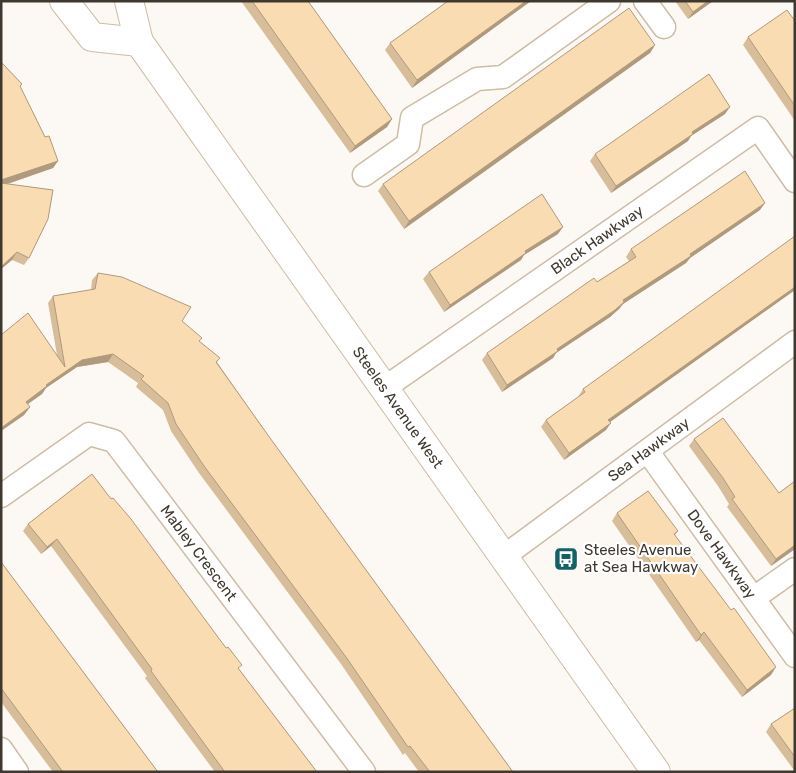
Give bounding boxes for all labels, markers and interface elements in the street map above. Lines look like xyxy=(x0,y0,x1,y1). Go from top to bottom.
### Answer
street label: Black Hawkway xyxy=(548,202,647,278)
street label: Steeles Avenue West xyxy=(349,343,447,472)
street label: Sea Hawkway xyxy=(604,414,693,486)
street label: Mabley Crescent xyxy=(157,501,241,605)
street label: Dove Hawkway xyxy=(683,506,760,602)
place label: Steeles Avenue at Sea Hawkway xyxy=(584,541,698,576)
bus stop icon: Steeles Avenue at Sea Hawkway xyxy=(553,546,579,572)

